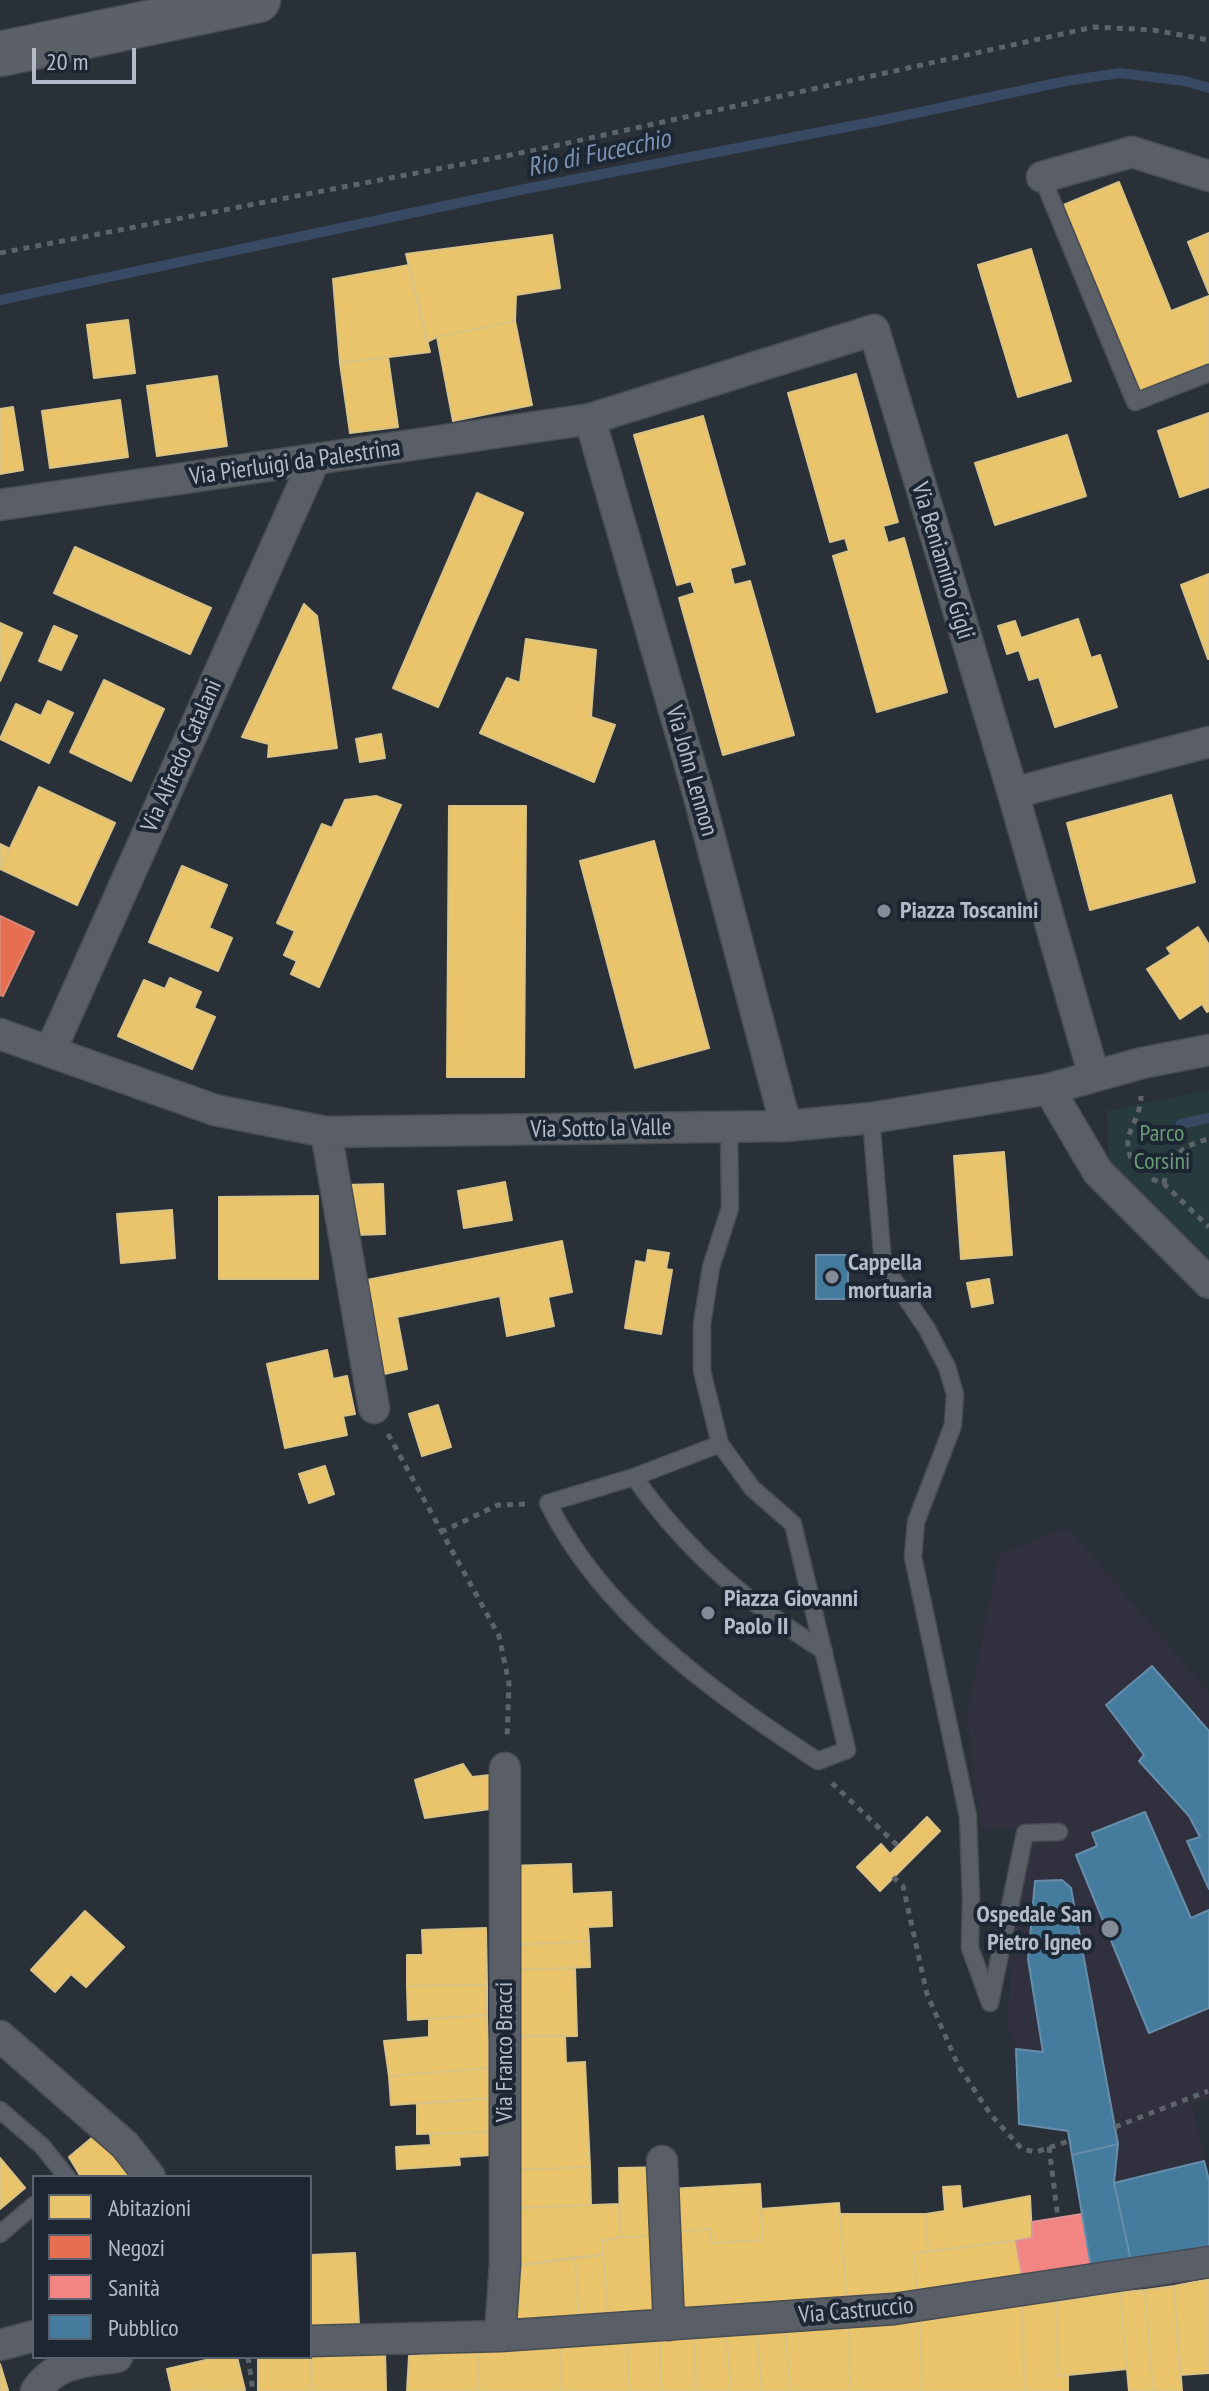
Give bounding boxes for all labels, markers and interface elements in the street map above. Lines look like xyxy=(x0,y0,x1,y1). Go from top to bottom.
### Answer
scale bar xyxy=(36,32,140,82)
text: 20 m xyxy=(46,46,88,77)
water label: Rio di Fucecchio xyxy=(525,124,673,184)
street label: Via Pierluigi da Palestrina xyxy=(188,434,402,492)
street label: Via Beniamino Gigli xyxy=(904,479,980,643)
street label: Via Alfredo Catalani xyxy=(136,675,228,837)
street label: Via John Lennon xyxy=(659,703,723,839)
place label: Piazza Toscanini xyxy=(900,897,1038,925)
marker: Piazza Toscanini xyxy=(875,902,893,920)
street label: Via Sotto la Valle xyxy=(530,1113,672,1145)
park label: Parco Corsini xyxy=(1134,1120,1190,1176)
place label: Cappella mortuaria xyxy=(848,1249,932,1305)
marker: Cappella mortuaria xyxy=(823,1268,841,1286)
place label: Piazza Giovanni Paolo II xyxy=(724,1585,858,1641)
marker: Piazza Giovanni Paolo II xyxy=(699,1604,717,1622)
place label: Ospedale San Pietro Igneo xyxy=(976,1901,1092,1957)
marker: Ospedale San Pietro Igneo xyxy=(1099,1918,1121,1940)
street label: Via Franco Bracci xyxy=(491,1982,519,2122)
legend xyxy=(32,2175,312,2359)
text: Abitazioni xyxy=(108,2192,191,2223)
text: Negozi xyxy=(108,2232,165,2263)
text: Sanità xyxy=(108,2272,160,2303)
street label: Via Castruccio xyxy=(797,2292,915,2330)
text: Pubblico xyxy=(108,2312,179,2343)

